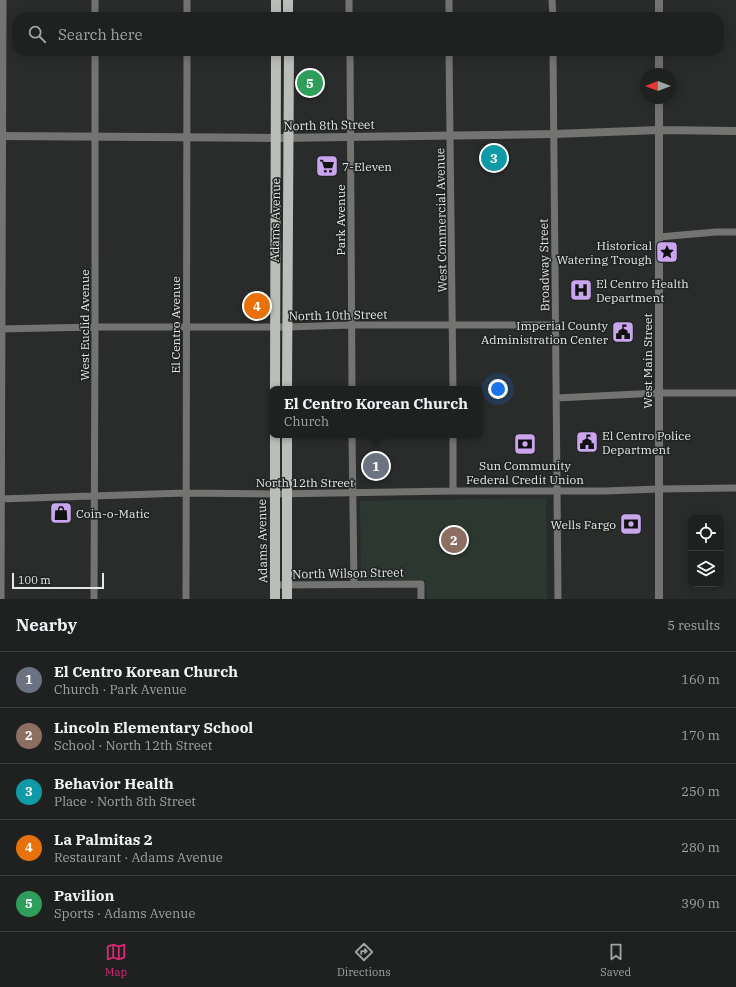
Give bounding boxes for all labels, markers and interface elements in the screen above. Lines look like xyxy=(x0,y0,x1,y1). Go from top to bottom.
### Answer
search box xyxy=(12,12,724,56)
icon: search xyxy=(26,23,48,45)
text: Search here xyxy=(58,25,143,44)
pin: 5 xyxy=(297,68,323,98)
north arrow xyxy=(640,68,676,104)
street label: North 8th Street xyxy=(283,117,375,133)
pin: 3 xyxy=(481,143,507,173)
street label: West Commercial Avenue xyxy=(432,148,450,292)
supermarket icon: 7-Eleven xyxy=(314,153,340,179)
place label: 7-Eleven xyxy=(342,159,392,174)
street label: Adams Avenue xyxy=(267,178,283,262)
street label: Park Avenue xyxy=(333,184,348,256)
street label: Broadway Street xyxy=(536,219,552,311)
place label: Historical Watering Trough xyxy=(557,238,653,267)
place icon: Historical Watering Trough xyxy=(654,239,680,265)
street label: West Euclid Avenue xyxy=(77,269,92,381)
street label: El Centro Avenue xyxy=(168,276,183,374)
place label: El Centro Health Department xyxy=(596,276,689,305)
hospital icon: El Centro Health Department xyxy=(568,277,594,303)
pin: 4 xyxy=(244,291,270,321)
street label: North 10th Street xyxy=(289,307,387,323)
street label: West Main Street xyxy=(640,313,655,409)
place label: Imperial County Administration Center xyxy=(481,318,609,347)
public building icon: Imperial County Administration Center xyxy=(610,319,636,345)
your location xyxy=(488,379,508,399)
popup xyxy=(269,386,483,438)
text: El Centro Korean Church xyxy=(284,394,468,413)
text: Church xyxy=(284,413,329,430)
place label: El Centro Police Department xyxy=(602,428,691,457)
public building icon: El Centro Police Department xyxy=(574,429,600,455)
bank icon: Sun Community Federal Credit Union xyxy=(512,431,538,457)
pin: 1 xyxy=(363,451,389,481)
place label: Sun Community Federal Credit Union xyxy=(466,458,584,487)
street label: North 12th Street xyxy=(256,475,354,490)
street label: Adams Avenue xyxy=(254,499,270,583)
shop icon: Coin-o-Matic xyxy=(48,500,74,526)
place label: Coin-o-Matic xyxy=(76,506,150,521)
bank icon: Wells Fargo xyxy=(618,511,644,537)
map controls xyxy=(688,515,724,587)
button: locate xyxy=(688,515,724,551)
place label: Wells Fargo xyxy=(551,517,616,532)
pin: 2 xyxy=(441,525,467,555)
button: layers xyxy=(688,551,724,587)
street label: North Wilson Street xyxy=(292,565,404,581)
scale bar xyxy=(12,571,104,590)
text: 100 m xyxy=(18,573,51,587)
text: Nearby xyxy=(16,614,77,636)
text: 5 results xyxy=(667,617,720,634)
text: El Centro Korean Church xyxy=(54,662,238,681)
text: 1 xyxy=(25,671,33,688)
text: 160 m xyxy=(681,671,720,688)
text: Church · Park Avenue xyxy=(54,681,187,698)
text: Lincoln Elementary School xyxy=(54,718,253,737)
text: 2 xyxy=(25,727,33,744)
text: 170 m xyxy=(681,727,720,744)
text: School · North 12th Street xyxy=(54,737,212,754)
text: Behavior Health xyxy=(54,774,174,793)
text: 3 xyxy=(25,783,33,800)
text: 250 m xyxy=(681,783,720,800)
text: Place · North 8th Street xyxy=(54,793,196,810)
text: La Palmitas 2 xyxy=(54,830,153,849)
text: 4 xyxy=(25,839,33,856)
text: 280 m xyxy=(681,839,720,856)
text: Restaurant · Adams Avenue xyxy=(54,849,223,866)
text: Pavilion xyxy=(54,886,114,905)
text: 5 xyxy=(25,895,33,912)
text: 390 m xyxy=(681,895,720,912)
text: Sports · Adams Avenue xyxy=(54,905,195,922)
tab: Map xyxy=(105,941,127,979)
tab: Directions xyxy=(337,941,391,979)
tab: Saved xyxy=(600,941,631,979)

